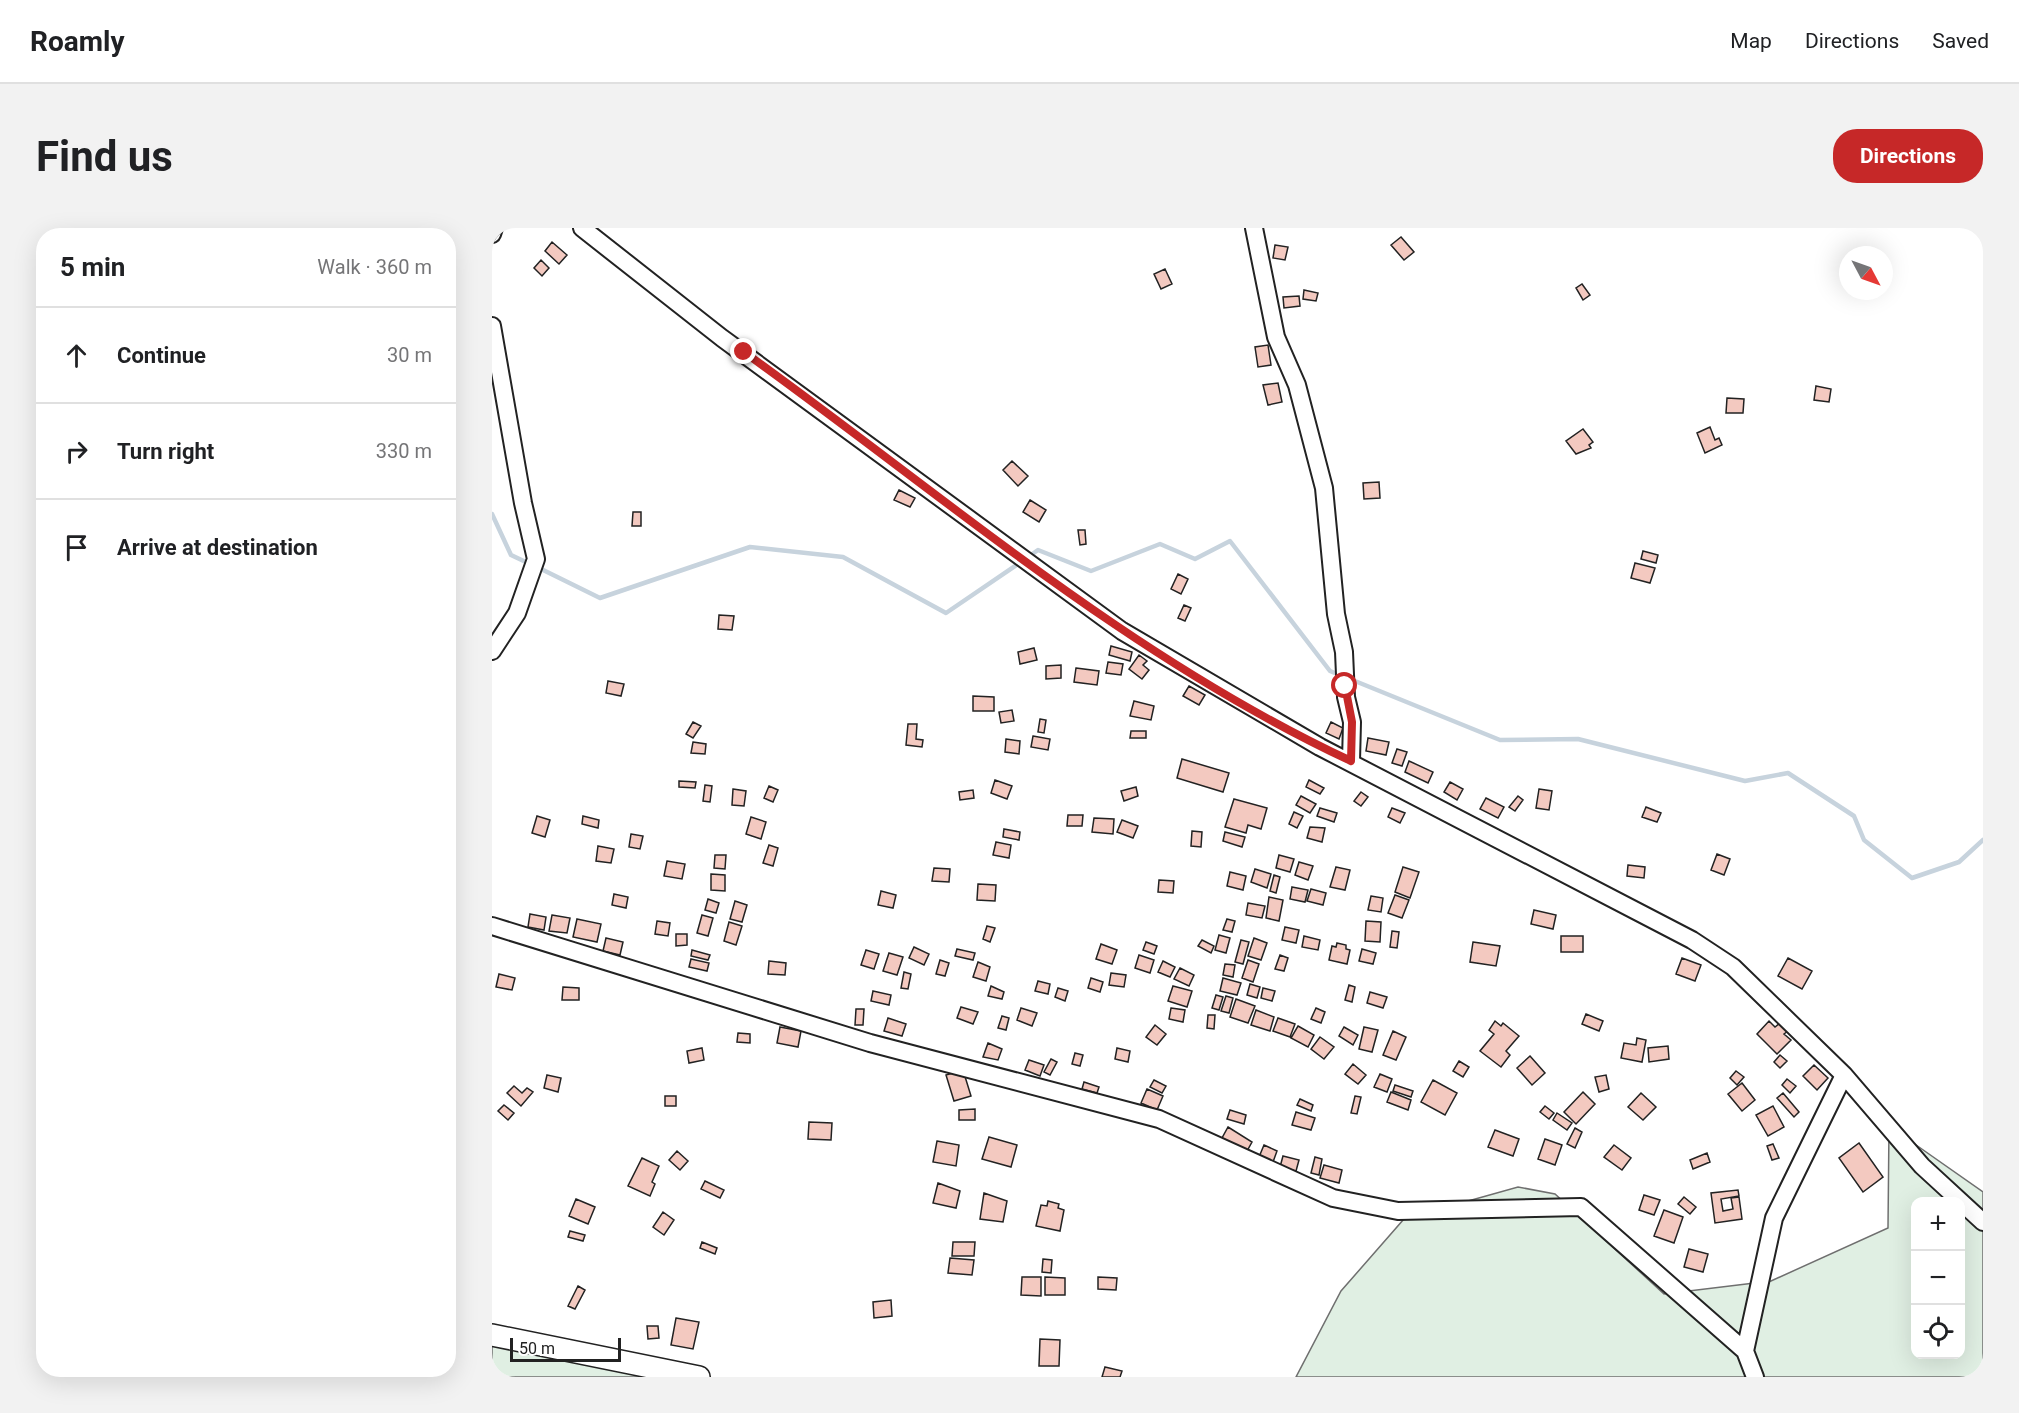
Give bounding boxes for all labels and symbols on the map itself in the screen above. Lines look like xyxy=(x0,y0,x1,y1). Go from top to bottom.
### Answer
north arrow xyxy=(1839,246,1893,300)
route end xyxy=(730,338,756,364)
route start xyxy=(1331,672,1357,698)
scale bar xyxy=(510,1335,621,1362)

